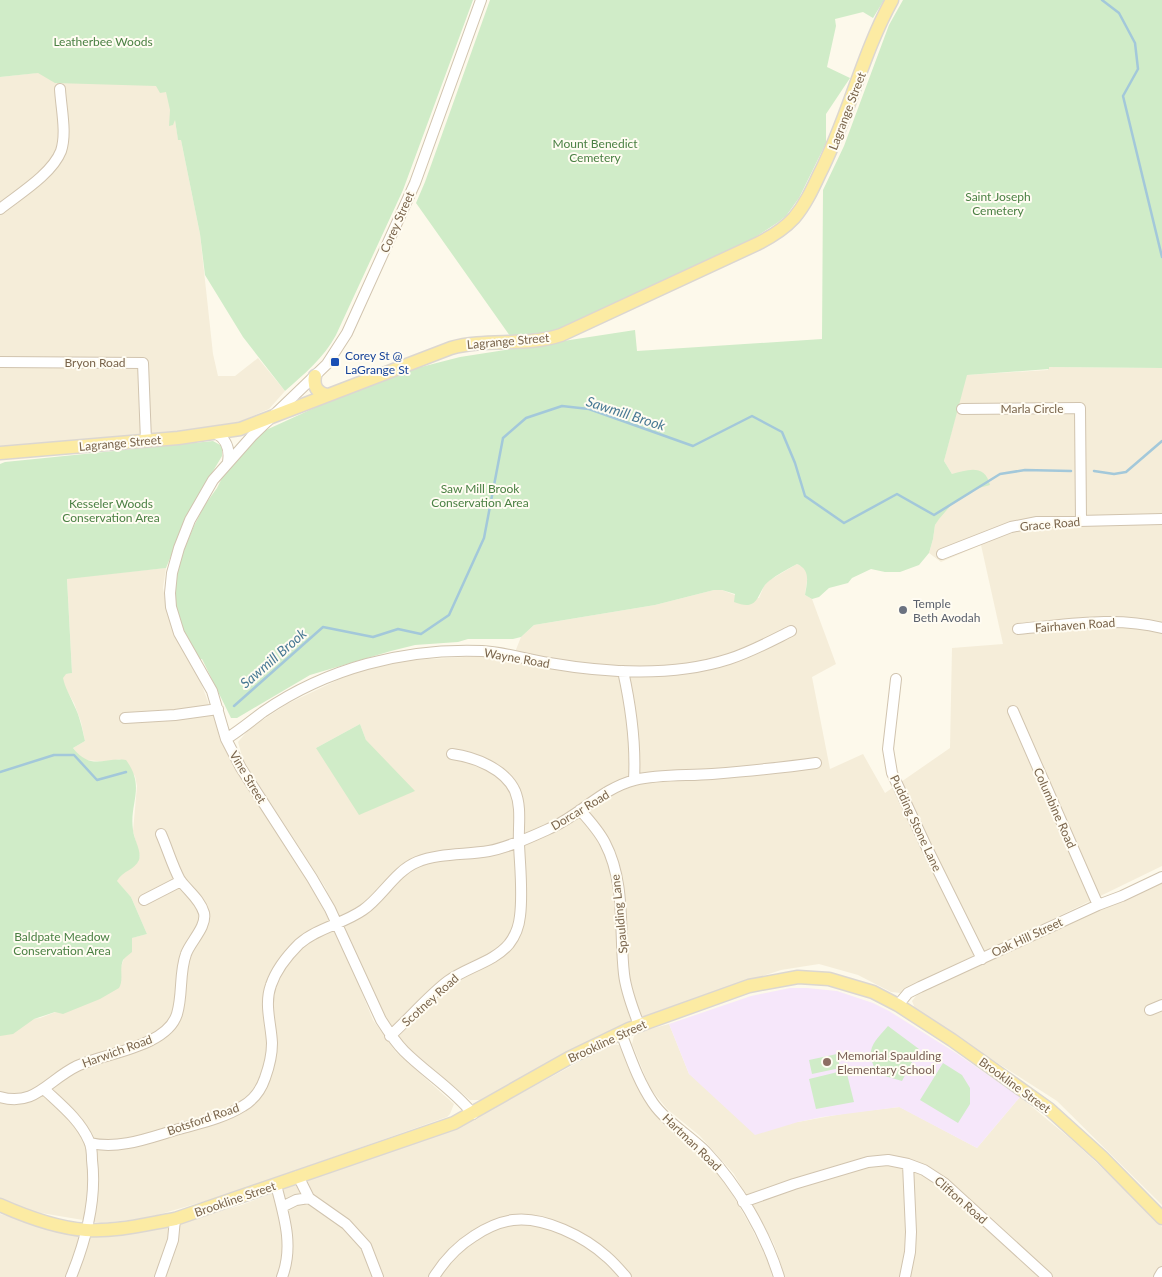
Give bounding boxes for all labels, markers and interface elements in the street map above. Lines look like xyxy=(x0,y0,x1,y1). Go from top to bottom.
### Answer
park label: Leatherbee Woods xyxy=(53,34,153,49)
street label: Lagrange Street xyxy=(825,69,869,152)
park label: Mount Benedict Cemetery xyxy=(552,136,638,165)
street label: Corey Street xyxy=(377,188,417,255)
park label: Saint Joseph Cemetery xyxy=(965,189,1031,218)
street label: Lagrange Street xyxy=(466,330,550,352)
place label: Corey St @ LaGrange St xyxy=(345,348,409,377)
street label: Bryon Road xyxy=(64,355,126,370)
marker: Corey St @ LaGrange St xyxy=(329,356,341,368)
water label: Sawmill Brook xyxy=(584,392,668,434)
street label: Marla Circle xyxy=(1000,401,1064,416)
street label: Lagrange Street xyxy=(78,432,162,454)
park label: Saw Mill Brook Conservation Area xyxy=(431,481,529,510)
park label: Kesseler Woods Conservation Area xyxy=(62,496,160,525)
street label: Grace Road xyxy=(1019,514,1081,534)
place label: Temple Beth Avodah xyxy=(913,596,980,625)
marker: Temple Beth Avodah xyxy=(897,604,909,616)
street label: Fairhaven Road xyxy=(1034,615,1116,635)
water label: Sawmill Brook xyxy=(236,624,310,691)
street label: Wayne Road xyxy=(483,645,551,671)
street label: Vine Street xyxy=(226,748,270,807)
street label: Columbine Road xyxy=(1031,765,1079,851)
street label: Pudding Stone Lane xyxy=(887,772,945,874)
street label: Dorcar Road xyxy=(548,787,612,833)
street label: Spaulding Lane xyxy=(607,874,631,954)
street label: Oak Hill Street xyxy=(989,914,1066,960)
park label: Baldpate Meadow Conservation Area xyxy=(13,929,111,958)
street label: Scotney Road xyxy=(398,970,462,1030)
street label: Brookline Street xyxy=(565,1016,649,1066)
street label: Harwich Road xyxy=(80,1031,154,1071)
place label: Memorial Spaulding Elementary School xyxy=(837,1048,941,1077)
street label: Brookline Street xyxy=(976,1054,1054,1116)
marker: Memorial Spaulding Elementary School xyxy=(821,1056,833,1068)
street label: Botsford Road xyxy=(165,1100,241,1138)
street label: Hartman Road xyxy=(660,1110,724,1174)
street label: Clifton Road xyxy=(932,1173,990,1227)
street label: Brookline Street xyxy=(192,1178,278,1220)

